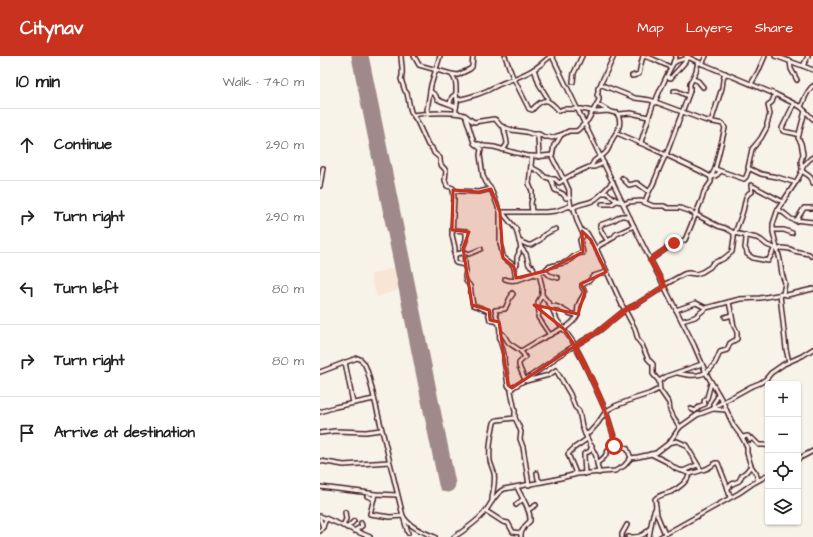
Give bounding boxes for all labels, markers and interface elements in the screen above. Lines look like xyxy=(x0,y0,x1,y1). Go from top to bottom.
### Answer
text: Citynav xyxy=(20,15,83,42)
text: Map xyxy=(637,18,664,38)
text: Layers xyxy=(686,18,733,38)
text: Share xyxy=(755,18,793,38)
text: 10 min xyxy=(16,70,60,94)
text: Walk · 740 m xyxy=(223,73,304,91)
icon: ahead xyxy=(16,134,38,156)
text: Continue xyxy=(54,134,112,155)
text: 290 m xyxy=(266,136,304,154)
icon: right xyxy=(16,206,38,228)
text: Turn right xyxy=(54,206,125,227)
text: 290 m xyxy=(266,208,304,226)
route end xyxy=(665,234,683,252)
icon: left xyxy=(16,278,38,300)
text: Turn left xyxy=(54,278,118,299)
text: 80 m xyxy=(272,280,304,298)
icon: right xyxy=(16,350,38,372)
text: Turn right xyxy=(54,350,125,371)
text: 80 m xyxy=(272,352,304,370)
map controls xyxy=(765,381,801,525)
button: + xyxy=(765,381,801,417)
button: − xyxy=(765,417,801,453)
icon: arrive xyxy=(16,422,38,444)
text: Arrive at destination xyxy=(54,422,195,443)
route start xyxy=(605,437,623,455)
button: locate xyxy=(765,453,801,489)
button: layers xyxy=(765,489,801,525)

